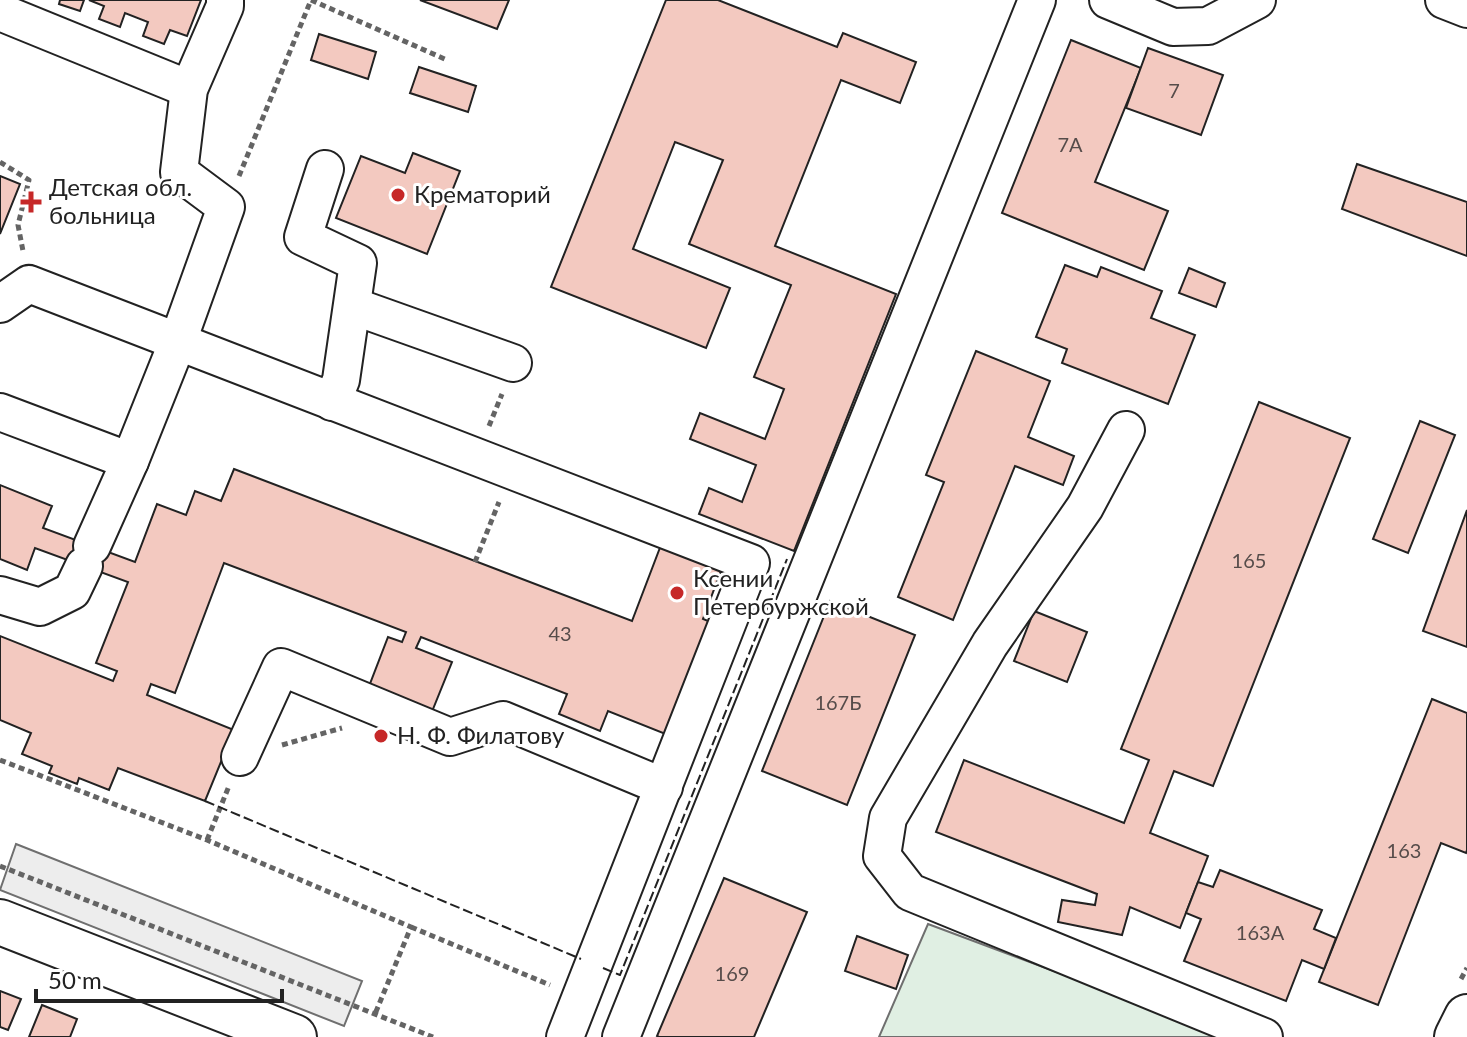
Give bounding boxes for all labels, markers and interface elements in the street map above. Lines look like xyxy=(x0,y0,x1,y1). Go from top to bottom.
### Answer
house number: 7 xyxy=(1168,78,1180,102)
house number: 7А xyxy=(1057,132,1083,156)
place label: Детская обл. больница xyxy=(49,172,192,229)
place label: Крематорий xyxy=(414,179,551,208)
marker: Крематорий xyxy=(389,186,407,204)
marker: Детская обл. больница xyxy=(20,191,42,213)
house number: 165 xyxy=(1232,548,1266,572)
place label: Ксении Петербуржской xyxy=(693,563,869,620)
marker: Ксении Петербуржской xyxy=(668,584,686,602)
house number: 43 xyxy=(548,621,572,645)
house number: 167Б xyxy=(814,690,862,714)
place label: Н. Ф. Филатову xyxy=(397,720,565,749)
marker: Н. Ф. Филатову xyxy=(372,727,390,745)
house number: 163 xyxy=(1387,838,1421,862)
house number: 163А xyxy=(1236,920,1285,944)
scale bar xyxy=(36,953,282,1003)
house number: 169 xyxy=(715,961,749,985)
text: 50 m xyxy=(48,965,102,994)

